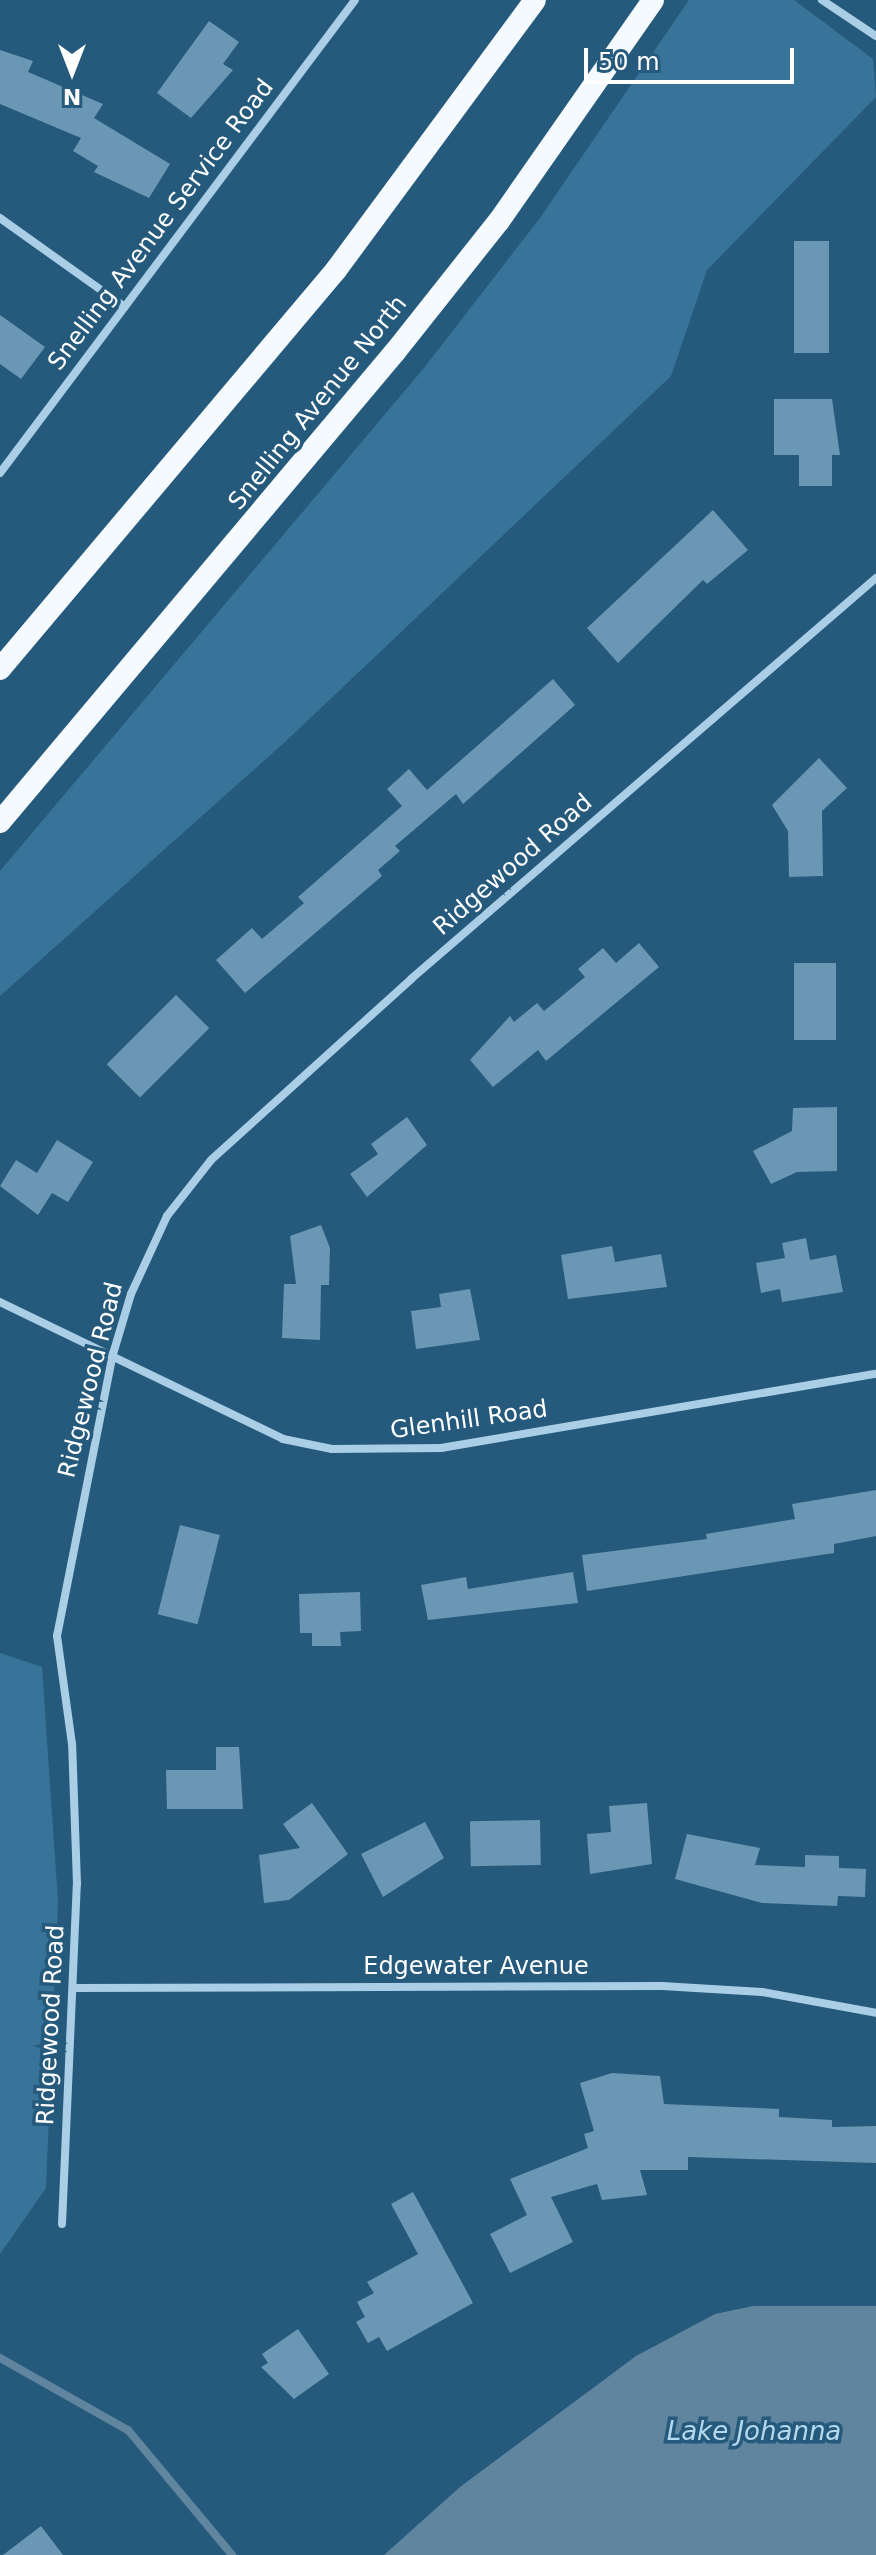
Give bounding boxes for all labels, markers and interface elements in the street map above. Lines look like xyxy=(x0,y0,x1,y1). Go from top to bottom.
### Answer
north arrow xyxy=(32,32,112,112)
scale bar xyxy=(588,32,798,82)
text: 50 m xyxy=(598,48,660,76)
street label: Snelling Avenue Service Road xyxy=(42,74,280,376)
text: N xyxy=(63,84,81,109)
street label: Snelling Avenue North xyxy=(223,290,413,516)
street label: Ridgewood Road xyxy=(428,788,598,942)
street label: Ridgewood Road xyxy=(53,1279,129,1481)
street label: Glenhill Road xyxy=(389,1395,549,1445)
street label: Ridgewood Road xyxy=(31,1924,71,2126)
street label: Edgewater Avenue xyxy=(363,1953,589,1981)
water label: Lake Johanna xyxy=(667,2416,841,2448)

